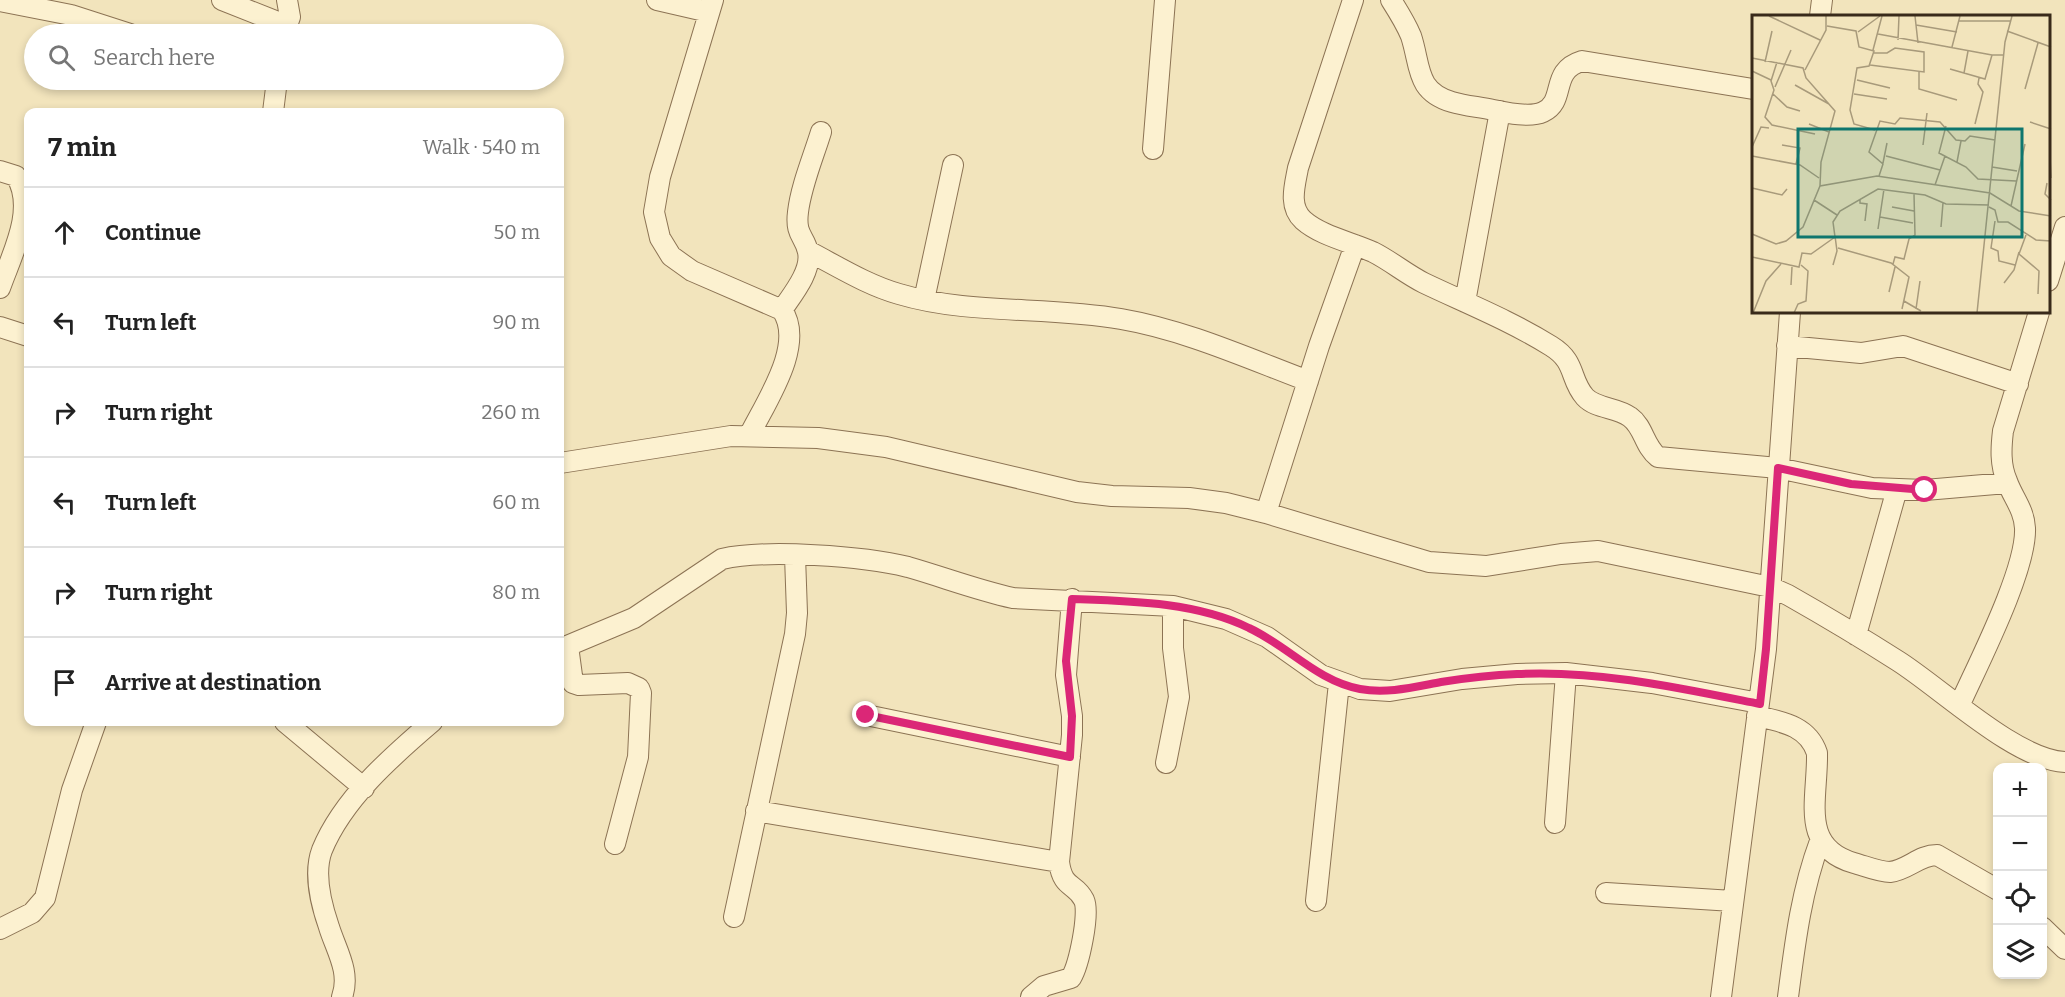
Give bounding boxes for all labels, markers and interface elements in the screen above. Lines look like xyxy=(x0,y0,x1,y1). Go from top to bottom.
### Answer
inset map xyxy=(1752,15,2050,314)
search box xyxy=(24,24,564,90)
icon: search xyxy=(45,41,78,74)
text: Search here xyxy=(93,44,215,71)
text: 7 min xyxy=(48,132,116,163)
text: Walk · 540 m xyxy=(423,135,540,159)
icon: ahead xyxy=(48,216,81,249)
text: Continue xyxy=(105,219,201,246)
text: 50 m xyxy=(493,220,540,244)
icon: left xyxy=(48,306,81,339)
text: Turn left xyxy=(105,309,197,336)
text: 90 m xyxy=(492,310,540,334)
icon: right xyxy=(48,396,81,429)
text: Turn right xyxy=(105,399,213,426)
text: 260 m xyxy=(481,400,540,424)
route start xyxy=(1911,476,1937,502)
icon: left xyxy=(48,486,81,519)
text: Turn left xyxy=(105,489,197,516)
text: 60 m xyxy=(492,490,540,514)
icon: right xyxy=(48,576,81,609)
text: Turn right xyxy=(105,579,213,606)
text: 80 m xyxy=(492,580,540,604)
icon: arrive xyxy=(48,666,81,699)
text: Arrive at destination xyxy=(105,669,321,696)
route end xyxy=(852,701,878,727)
map controls xyxy=(1993,763,2047,979)
button: + xyxy=(1993,763,2047,817)
button: − xyxy=(1993,817,2047,871)
button: locate xyxy=(1993,871,2047,925)
button: layers xyxy=(1993,925,2047,979)

